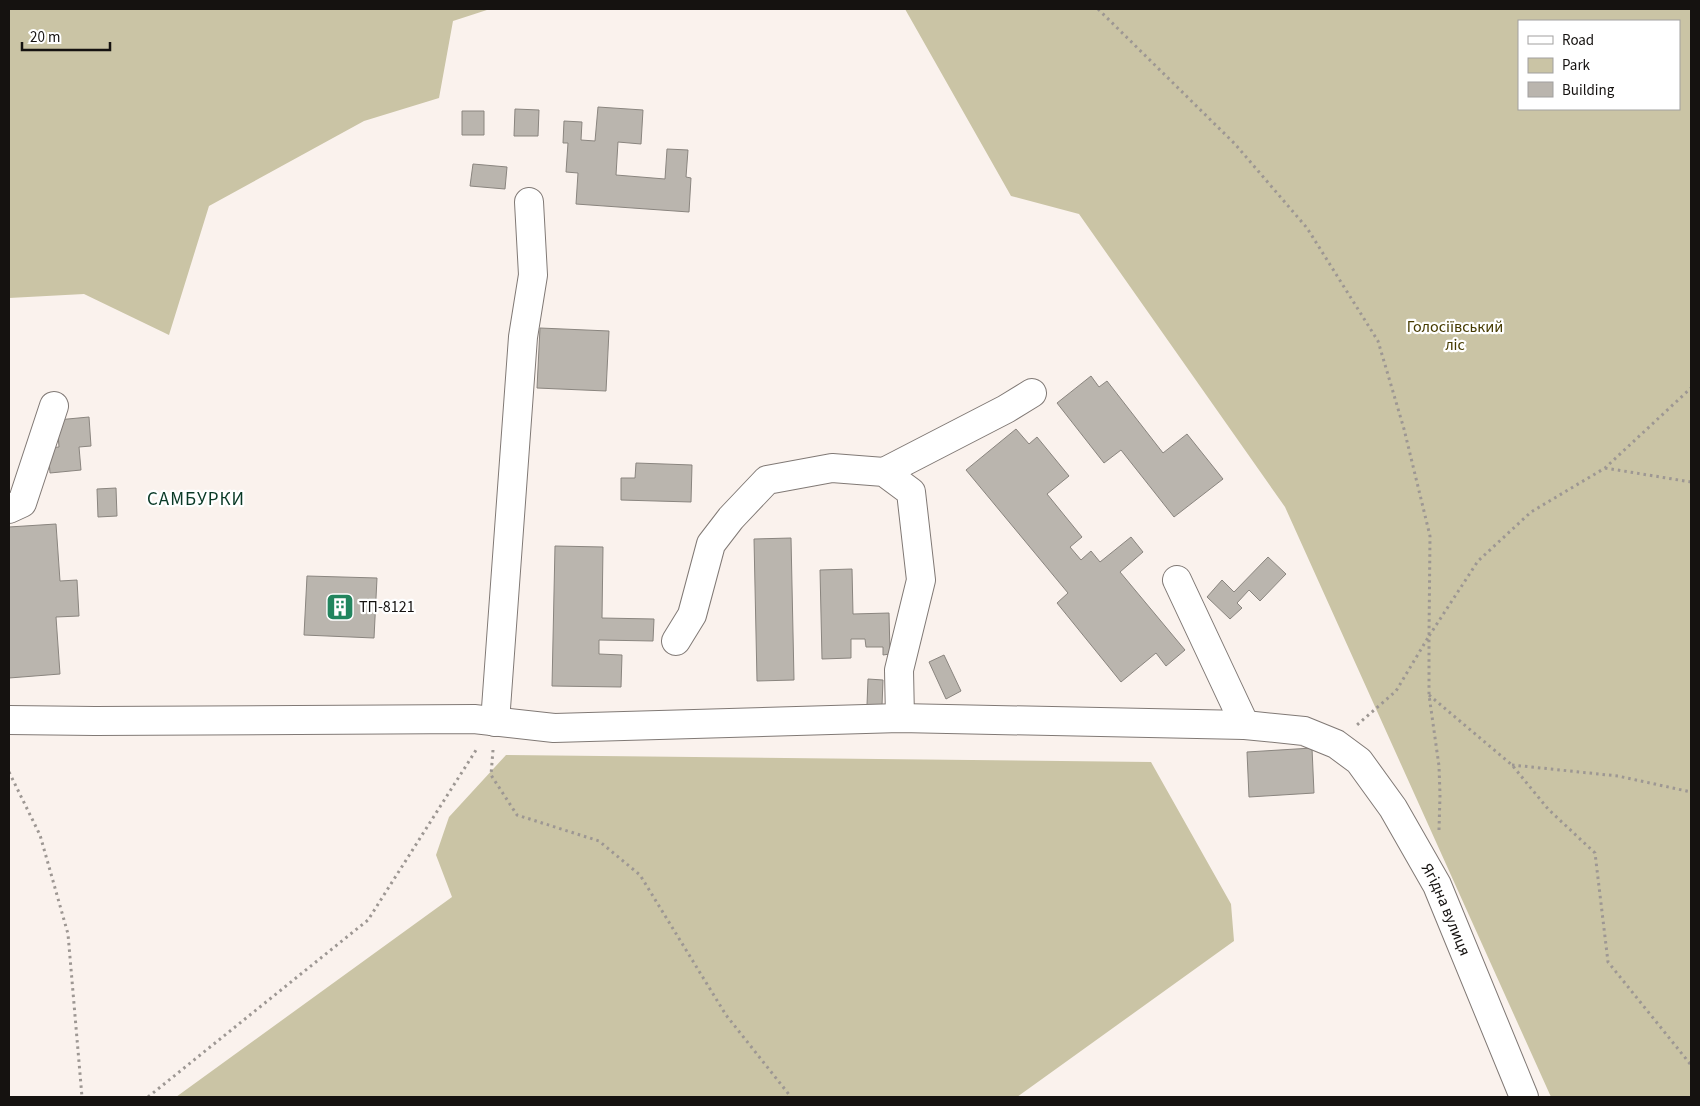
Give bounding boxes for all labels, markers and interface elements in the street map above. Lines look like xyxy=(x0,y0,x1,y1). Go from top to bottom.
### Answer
scale bar xyxy=(22,20,110,52)
legend xyxy=(1518,20,1680,110)
text: 20 m xyxy=(30,27,60,48)
text: Road xyxy=(1562,30,1594,51)
text: Park xyxy=(1562,55,1591,76)
text: Building xyxy=(1562,80,1615,101)
park label: Голосіївський ліс xyxy=(1407,316,1503,356)
district label: САМБУРКИ xyxy=(147,486,245,513)
building icon: ТП-8121 xyxy=(325,592,355,622)
place label: ТП-8121 xyxy=(359,596,415,618)
street label: Ягідна вулиця xyxy=(1416,859,1476,959)

